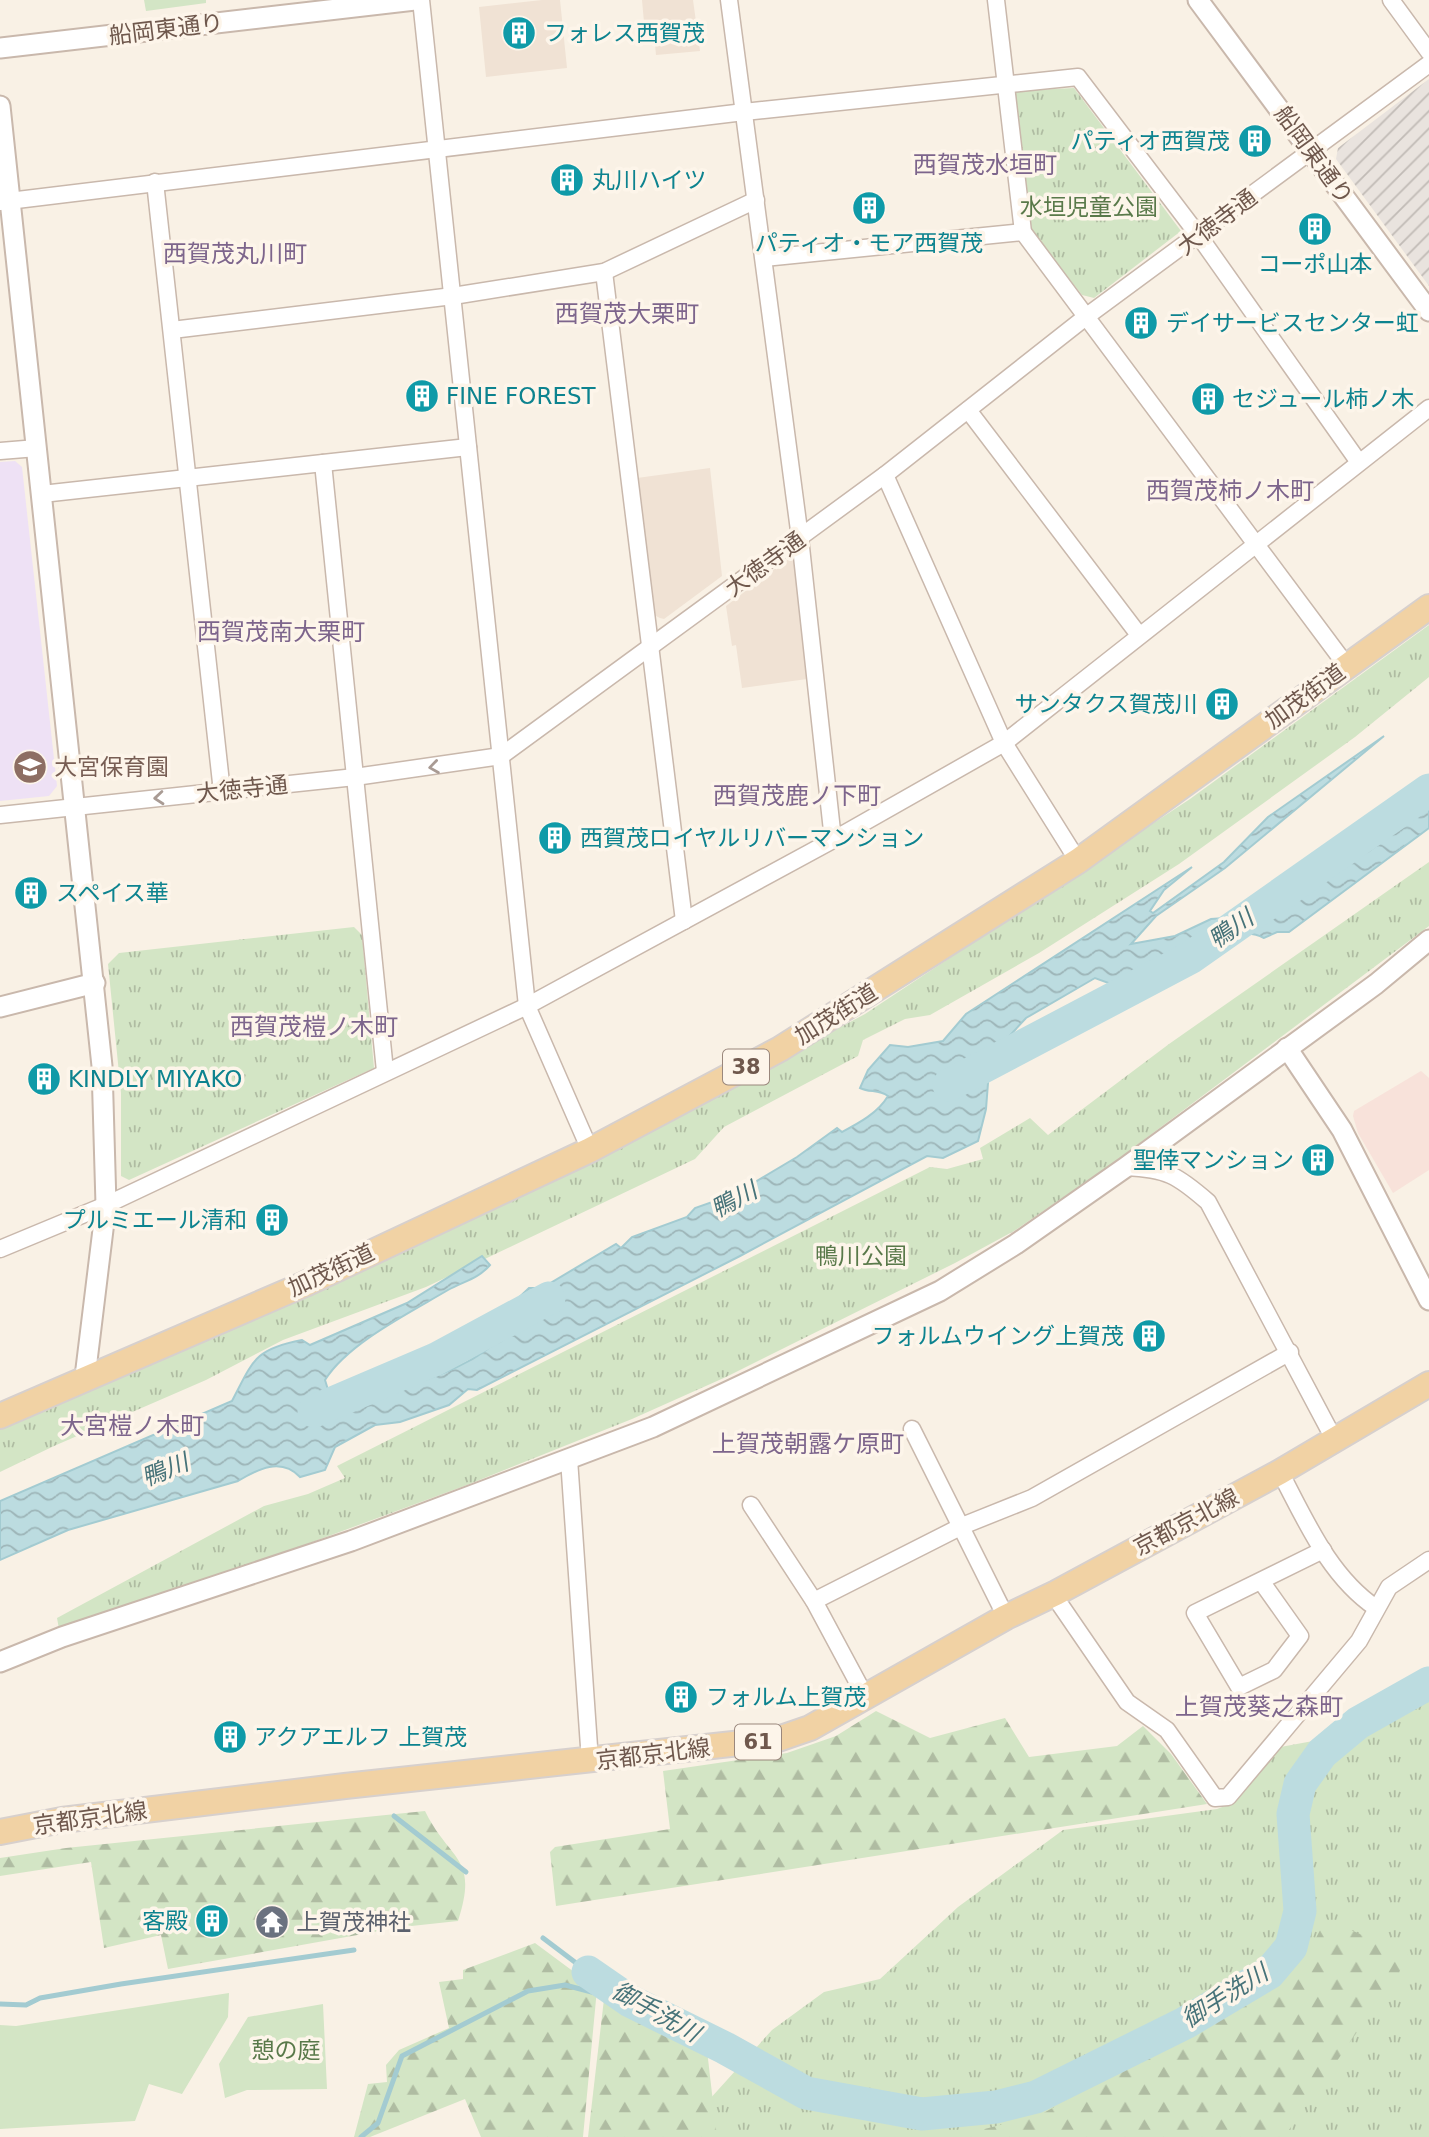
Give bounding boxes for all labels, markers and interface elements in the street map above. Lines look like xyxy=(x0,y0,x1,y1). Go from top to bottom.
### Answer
street label: 船岡東通り xyxy=(107,9,225,49)
building icon: フォレス西賀茂 xyxy=(500,14,538,52)
place label: フォレス西賀茂 xyxy=(544,20,705,46)
street label: 船岡東通り xyxy=(1270,101,1358,209)
building icon: パティオ西賀茂 xyxy=(1236,122,1274,160)
place label: パティオ西賀茂 xyxy=(1070,128,1230,154)
district label: 西賀茂水垣町 xyxy=(913,151,1057,179)
building icon: 丸川ハイツ xyxy=(548,161,586,199)
place label: 丸川ハイツ xyxy=(592,167,707,193)
street label: 大徳寺通 xyxy=(1172,184,1262,260)
building icon: パティオ・モア西賀茂 xyxy=(850,189,888,227)
park label: 水垣児童公園 xyxy=(1020,194,1158,220)
building icon: コーポ山本 xyxy=(1296,210,1334,248)
place label: パティオ・モア西賀茂 xyxy=(755,230,983,256)
district label: 西賀茂丸川町 xyxy=(163,240,307,268)
place label: コーポ山本 xyxy=(1258,251,1373,277)
district label: 西賀茂大栗町 xyxy=(555,300,699,328)
building icon: デイサービスセンター虹 xyxy=(1122,304,1160,342)
place label: デイサービスセンター虹 xyxy=(1166,310,1419,336)
building icon: FINE FOREST xyxy=(403,377,441,415)
building icon: セジュール柿ノ木 xyxy=(1189,380,1227,418)
place label: FINE FOREST xyxy=(446,383,597,409)
place label: セジュール柿ノ木 xyxy=(1232,386,1414,412)
district label: 西賀茂柿ノ木町 xyxy=(1146,477,1314,505)
street label: 大徳寺通 xyxy=(720,526,810,602)
district label: 西賀茂南大栗町 xyxy=(197,618,365,646)
street label: 加茂街道 xyxy=(1260,658,1350,734)
building icon: サンタクス賀茂川 xyxy=(1203,685,1241,723)
place label: サンタクス賀茂川 xyxy=(1015,691,1198,717)
school or university icon: 大宮保育園 xyxy=(11,748,49,786)
place label: 大宮保育園 xyxy=(54,754,169,780)
one-way arrow xyxy=(428,759,439,774)
street label: 大徳寺通 xyxy=(195,771,289,807)
district label: 西賀茂鹿ノ下町 xyxy=(713,782,881,810)
one-way arrow xyxy=(153,790,164,805)
building icon: 西賀茂ロイヤルリバーマンション xyxy=(536,819,574,857)
place label: 西賀茂ロイヤルリバーマンション xyxy=(580,825,924,851)
building icon: スペイス華 xyxy=(12,874,50,912)
place label: スペイス華 xyxy=(56,880,169,906)
water label: 鴨川 xyxy=(1203,902,1261,954)
street label: 加茂街道 xyxy=(790,979,882,1049)
district label: 西賀茂榿ノ木町 xyxy=(230,1013,398,1041)
road number: 38 xyxy=(723,1050,769,1084)
building icon: KINDLY MIYAKO xyxy=(25,1060,63,1098)
place label: KINDLY MIYAKO xyxy=(68,1066,242,1092)
building icon: 聖倖マンション xyxy=(1299,1141,1337,1179)
place label: 聖倖マンション xyxy=(1133,1147,1294,1173)
water label: 鴨川 xyxy=(706,1175,764,1224)
building icon: プルミエール清和 xyxy=(253,1201,291,1239)
place label: プルミエール清和 xyxy=(63,1207,247,1233)
street label: 加茂街道 xyxy=(284,1239,378,1301)
park label: 鴨川公園 xyxy=(815,1243,907,1269)
building icon: フォルムウイング上賀茂 xyxy=(1130,1317,1168,1355)
place label: フォルムウイング上賀茂 xyxy=(871,1323,1124,1349)
district label: 大宮榿ノ木町 xyxy=(60,1412,204,1440)
district label: 上賀茂朝露ケ原町 xyxy=(712,1430,904,1458)
water label: 鴨川 xyxy=(138,1447,195,1492)
street label: 京都京北線 xyxy=(1129,1484,1243,1560)
building icon: フォルム上賀茂 xyxy=(662,1678,700,1716)
place label: フォルム上賀茂 xyxy=(706,1684,867,1710)
district label: 上賀茂葵之森町 xyxy=(1175,1693,1343,1721)
building icon: アクアエルフ 上賀茂 xyxy=(211,1718,249,1756)
place label: アクアエルフ 上賀茂 xyxy=(254,1724,467,1750)
road number: 61 xyxy=(735,1724,781,1760)
street label: 京都京北線 xyxy=(594,1734,712,1774)
street label: 京都京北線 xyxy=(31,1797,149,1839)
building icon: 客殿 xyxy=(193,1902,231,1940)
temple icon: 上賀茂神社 xyxy=(253,1903,291,1941)
place label: 客殿 xyxy=(142,1908,188,1934)
place label: 上賀茂神社 xyxy=(296,1909,411,1935)
water label: 御手洗川 xyxy=(1177,1957,1276,2033)
water label: 御手洗川 xyxy=(607,1976,707,2049)
park label: 憩の庭 xyxy=(252,2037,321,2063)

